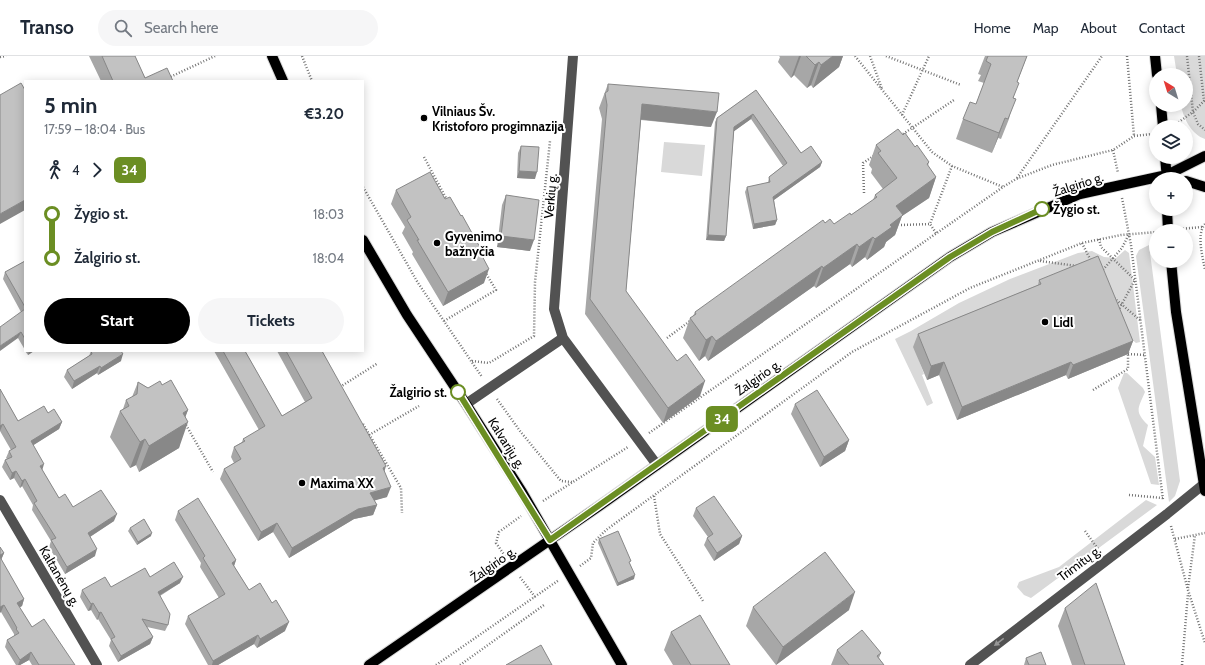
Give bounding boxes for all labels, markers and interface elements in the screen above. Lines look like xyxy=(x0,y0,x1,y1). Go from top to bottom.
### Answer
search box xyxy=(98,10,378,46)
text: Transo xyxy=(20,16,74,39)
icon: search xyxy=(112,17,134,39)
text: Search here xyxy=(144,19,218,37)
text: Home xyxy=(974,19,1011,37)
text: Map xyxy=(1033,19,1058,37)
text: About xyxy=(1080,19,1117,37)
text: Contact xyxy=(1139,19,1185,37)
north arrow xyxy=(1149,68,1193,112)
map controls xyxy=(1149,68,1193,268)
text: 5 min xyxy=(44,92,97,119)
place label: Vilniaus Šv. Kristoforo progimnazija xyxy=(432,102,564,134)
text: €3.20 xyxy=(304,105,344,123)
marker: Vilniaus Šv. Kristoforo progimnazija xyxy=(419,113,429,123)
button: layers xyxy=(1149,120,1193,164)
text: 17:59 – 18:04 · Bus xyxy=(44,121,145,137)
icon: walk xyxy=(44,159,66,181)
icon: forward xyxy=(86,159,108,181)
text: 34 xyxy=(122,161,138,179)
text: 4 xyxy=(72,162,80,178)
street label: Žalgirio g. xyxy=(1051,167,1105,200)
street label: Verkių g. xyxy=(540,172,560,219)
button: + xyxy=(1149,172,1193,216)
place label: Žygio st. xyxy=(1053,200,1100,217)
marker: Žygio st. xyxy=(1034,201,1050,217)
text: Žygio st. xyxy=(74,205,128,223)
text: 18:03 xyxy=(313,206,344,222)
button: − xyxy=(1149,224,1193,268)
place label: Gyvenimo bažnyčia xyxy=(445,228,503,259)
marker: Gyvenimo bažnyčia xyxy=(432,238,442,248)
text: Žalgirio st. xyxy=(74,249,140,267)
text: 18:04 xyxy=(313,250,344,266)
button: Start xyxy=(44,298,190,344)
button: Tickets xyxy=(198,298,344,344)
place label: Lidl xyxy=(1053,314,1074,330)
marker: Lidl xyxy=(1040,317,1050,327)
street label: Žalgirio g. xyxy=(732,355,784,398)
place label: Žalgirio st. xyxy=(390,383,447,400)
marker: Žalgirio st. xyxy=(450,384,466,400)
line badge: 34 xyxy=(704,406,740,432)
text: 34 xyxy=(714,410,730,428)
street label: Kalvarijų g. xyxy=(484,414,529,472)
place label: Maxima XX xyxy=(310,475,375,491)
marker: Maxima XX xyxy=(297,478,307,488)
street label: Trimitų g. xyxy=(1054,541,1104,584)
street label: Žalgirio g. xyxy=(467,542,519,585)
street label: Kaltanėnų g. xyxy=(36,543,84,609)
one-way arrow xyxy=(993,638,1004,646)

